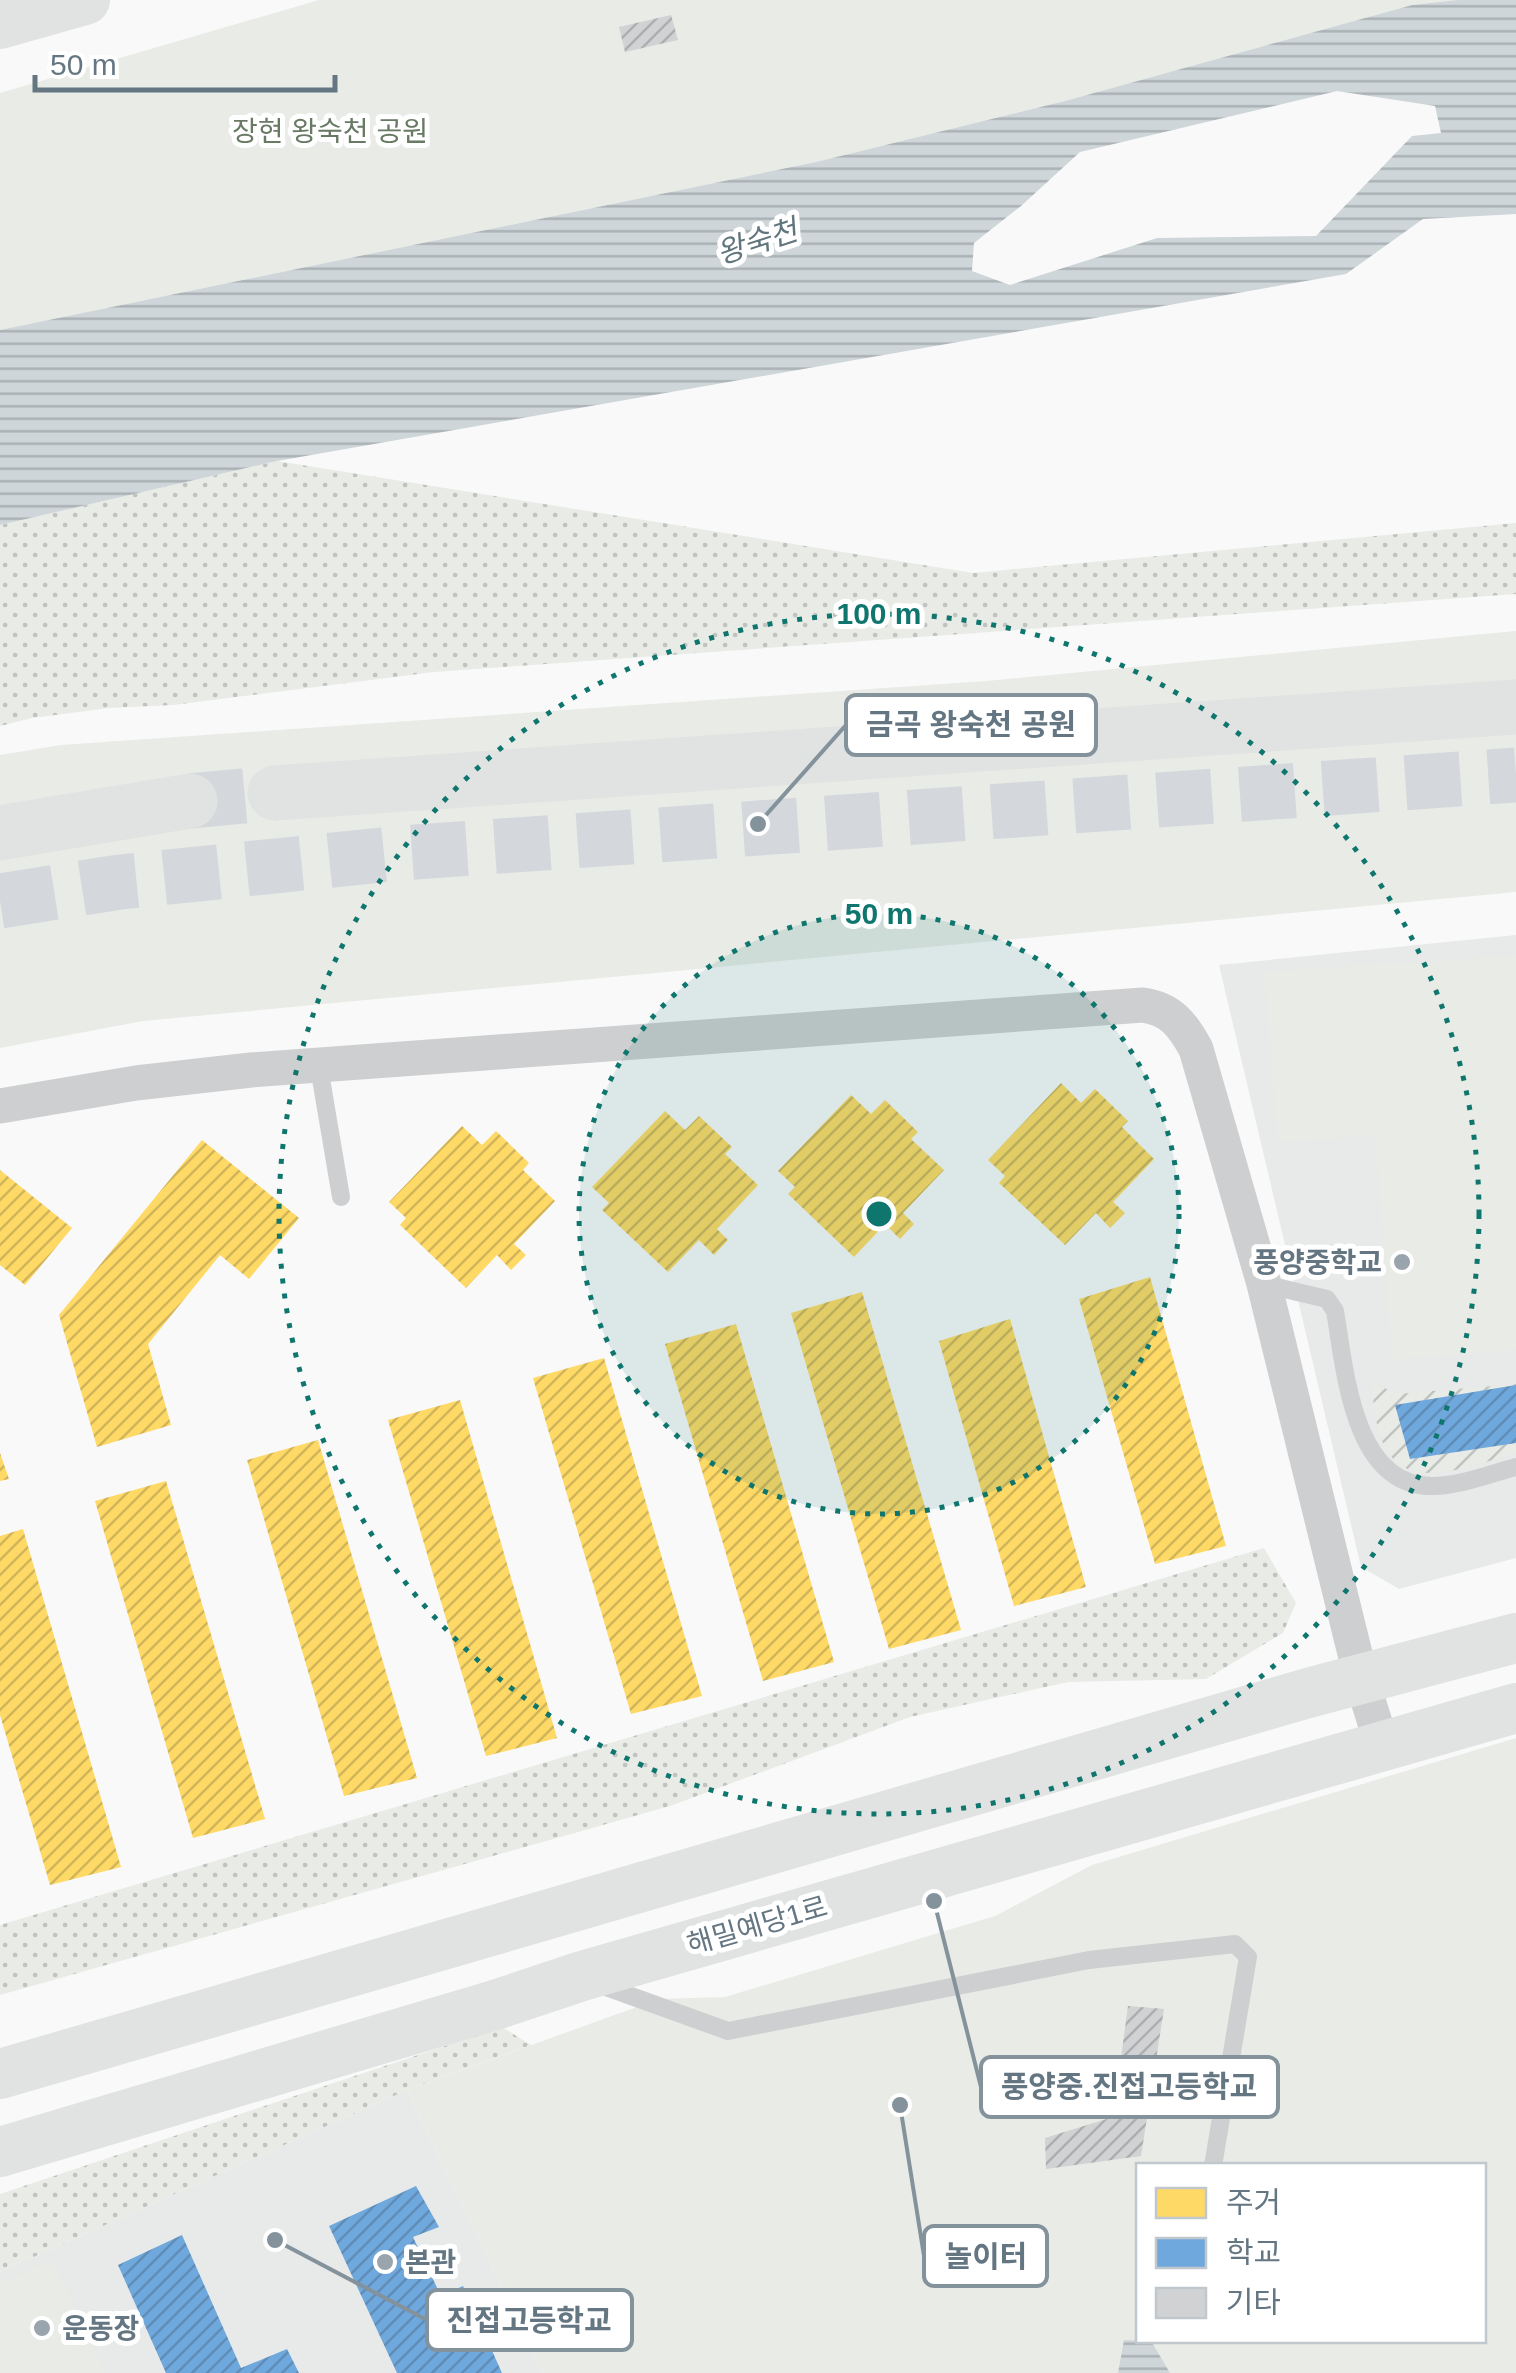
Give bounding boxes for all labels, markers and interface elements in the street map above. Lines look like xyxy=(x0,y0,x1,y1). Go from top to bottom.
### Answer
scale bar xyxy=(35,30,335,92)
text: 50 m xyxy=(50,48,117,81)
park label: 장현 왕숙천 공원 xyxy=(232,116,428,147)
water label: 왕숙천 xyxy=(712,212,805,270)
text: 100 m xyxy=(836,597,922,630)
callout: 금곡 왕숙천 공원 xyxy=(846,695,1096,755)
text: 금곡 왕숙천 공원 xyxy=(866,708,1076,741)
text: 50 m xyxy=(845,897,913,930)
centre of rings xyxy=(861,1196,897,1232)
place label: 풍양중학교 xyxy=(1253,1247,1382,1278)
marker: 풍양중학교 xyxy=(1391,1251,1413,1273)
street label: 해밀예당1로 xyxy=(683,1891,831,1960)
callout: 풍양중.진접고등학교 xyxy=(981,2057,1278,2117)
text: 풍양중.진접고등학교 xyxy=(1001,2070,1257,2103)
legend xyxy=(1136,2163,1486,2343)
text: 주거 xyxy=(1226,2186,1281,2219)
callout: 놀이터 xyxy=(924,2226,1047,2286)
text: 학교 xyxy=(1226,2236,1281,2269)
text: 놀이터 xyxy=(945,2240,1027,2273)
place label: 본관 xyxy=(405,2247,457,2278)
marker: 본관 xyxy=(374,2251,396,2273)
text: 기타 xyxy=(1226,2286,1281,2319)
callout: 진접고등학교 xyxy=(427,2290,632,2350)
text: 진접고등학교 xyxy=(446,2304,612,2337)
place label: 운동장 xyxy=(62,2313,139,2344)
marker: 운동장 xyxy=(31,2317,53,2339)

